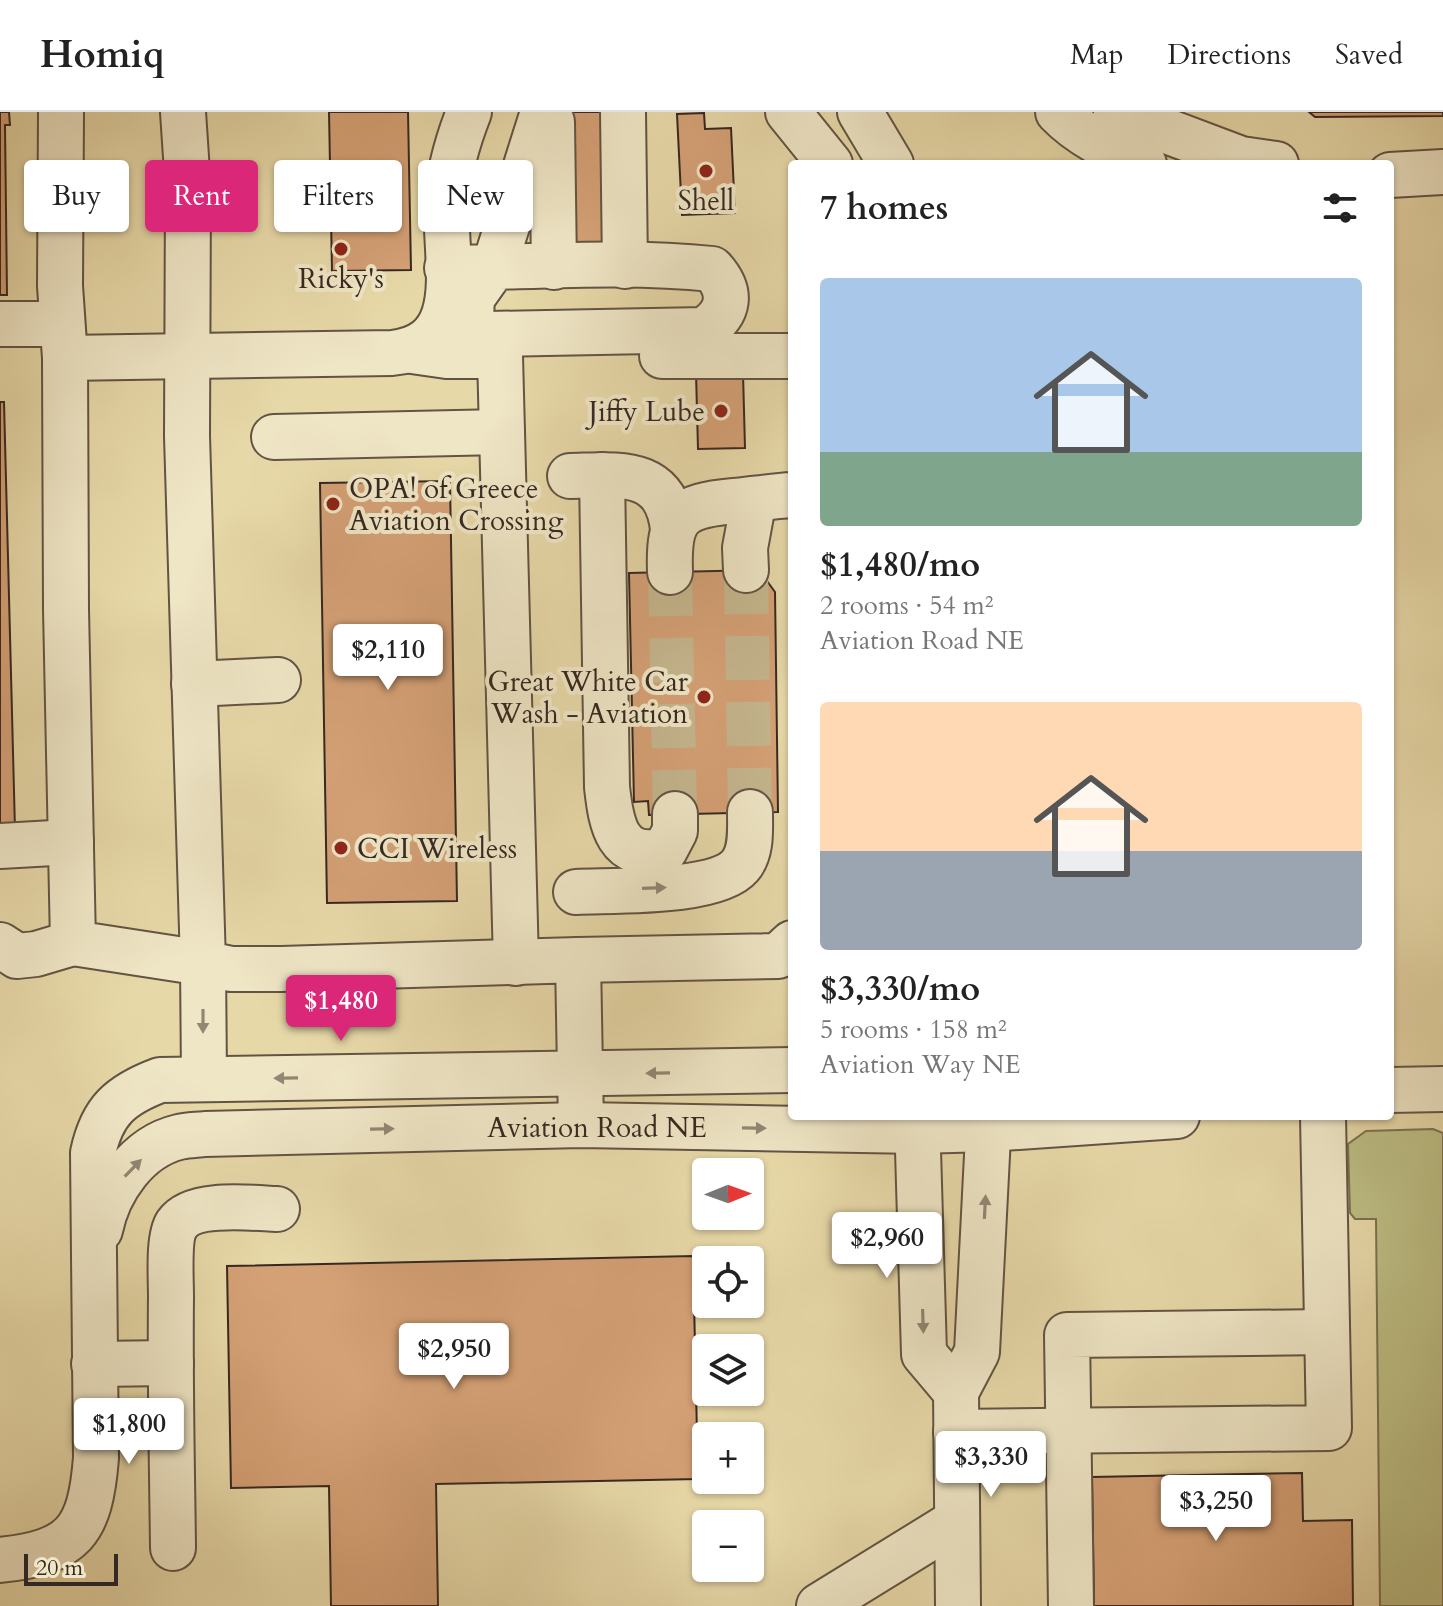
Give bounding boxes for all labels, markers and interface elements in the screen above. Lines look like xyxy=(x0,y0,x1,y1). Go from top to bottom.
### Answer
text: Homiq xyxy=(40,29,164,81)
text: Map xyxy=(1070,36,1124,74)
text: Directions xyxy=(1168,36,1291,74)
text: Saved xyxy=(1335,36,1403,74)
chip: Buy xyxy=(24,160,129,232)
chip: Rent xyxy=(145,160,258,232)
chip: Filters xyxy=(274,160,402,232)
chip: New xyxy=(418,160,533,232)
marker: Shell xyxy=(697,162,715,180)
place label: Shell xyxy=(678,182,734,220)
text: 7 homes xyxy=(820,185,948,231)
icon: filters xyxy=(1318,186,1362,230)
marker: Ricky's xyxy=(332,240,350,258)
place label: Ricky's xyxy=(298,260,384,298)
icon: home xyxy=(1019,330,1163,474)
place label: Jiffy Lube xyxy=(584,393,705,431)
marker: Jiffy Lube xyxy=(712,402,730,420)
place label: OPA! of Greece Aviation Crossing xyxy=(349,470,564,540)
marker: OPA! of Greece Aviation Crossing xyxy=(324,495,342,513)
text: $1,480/mo xyxy=(820,542,980,588)
text: 2 rooms · 54 m² xyxy=(820,588,993,623)
text: Aviation Road NE xyxy=(820,623,1024,658)
pin: $2,110 xyxy=(323,624,453,692)
text: $2,110 xyxy=(351,632,425,667)
place label: Great White Car Wash - Aviation xyxy=(487,663,689,733)
marker: Great White Car Wash - Aviation xyxy=(695,688,713,706)
icon: home xyxy=(1019,754,1163,898)
place label: CCI Wireless xyxy=(357,830,517,868)
marker: CCI Wireless xyxy=(332,839,350,857)
one-way arrow xyxy=(642,882,667,895)
text: $3,330/mo xyxy=(820,966,980,1012)
pin: $1,480 xyxy=(276,975,406,1043)
text: $1,480 xyxy=(304,983,378,1018)
one-way arrow xyxy=(197,1009,209,1034)
text: 5 rooms · 158 m² xyxy=(820,1012,1007,1047)
text: Aviation Way NE xyxy=(820,1047,1020,1082)
one-way arrow xyxy=(645,1067,670,1079)
one-way arrow xyxy=(273,1072,298,1084)
street label: Aviation Road NE xyxy=(487,1109,707,1147)
one-way arrow xyxy=(742,1122,767,1134)
one-way arrow xyxy=(370,1123,395,1136)
north arrow xyxy=(692,1158,764,1230)
map controls xyxy=(692,1158,764,1582)
one-way arrow xyxy=(123,1159,141,1178)
one-way arrow xyxy=(979,1194,992,1219)
pin: $2,960 xyxy=(822,1212,952,1280)
text: $2,960 xyxy=(850,1220,924,1255)
button: locate xyxy=(692,1246,764,1318)
one-way arrow xyxy=(916,1309,929,1334)
pin: $2,950 xyxy=(389,1323,519,1391)
text: $2,950 xyxy=(417,1331,491,1366)
button: layers xyxy=(692,1334,764,1406)
pin: $1,800 xyxy=(64,1398,194,1466)
text: $1,800 xyxy=(92,1406,166,1441)
button: + xyxy=(692,1422,764,1494)
pin: $3,330 xyxy=(926,1431,1056,1499)
text: $3,330 xyxy=(954,1439,1028,1474)
pin: $3,250 xyxy=(1151,1475,1281,1543)
text: $3,250 xyxy=(1179,1483,1253,1518)
button: − xyxy=(692,1510,764,1582)
scale bar xyxy=(24,1550,118,1586)
text: 20 m xyxy=(36,1553,83,1583)

